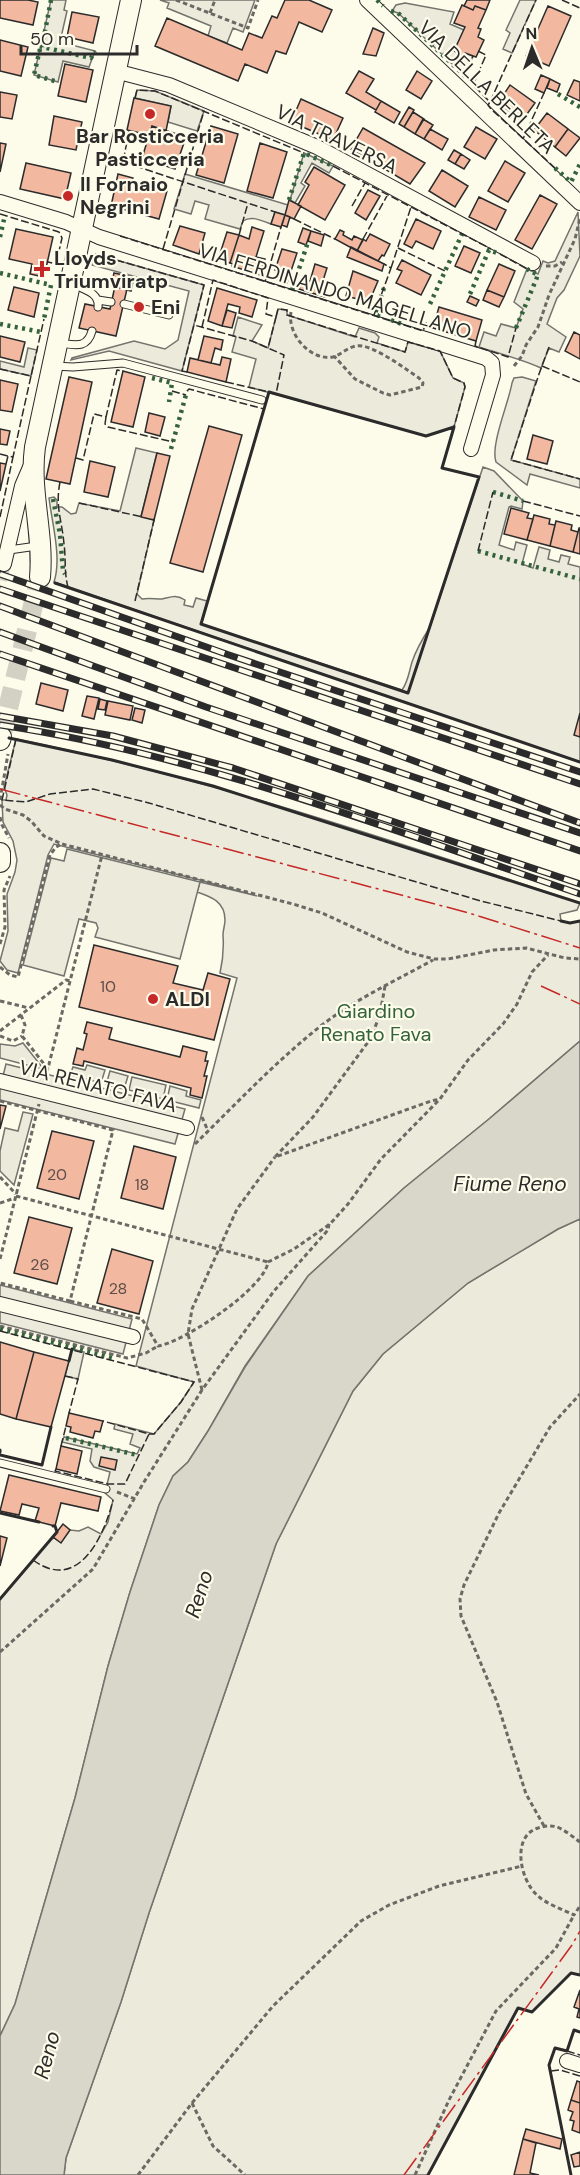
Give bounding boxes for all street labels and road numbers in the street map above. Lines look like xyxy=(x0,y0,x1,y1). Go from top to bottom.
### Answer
street label: VIA DELLA BERLETA xyxy=(413,15,561,159)
street label: VIA TRAVERSA xyxy=(272,98,402,180)
street label: VIA FERDINANDO MAGELLANO xyxy=(195,237,475,345)
street label: VIA RENATO FAVA xyxy=(16,1054,180,1118)

